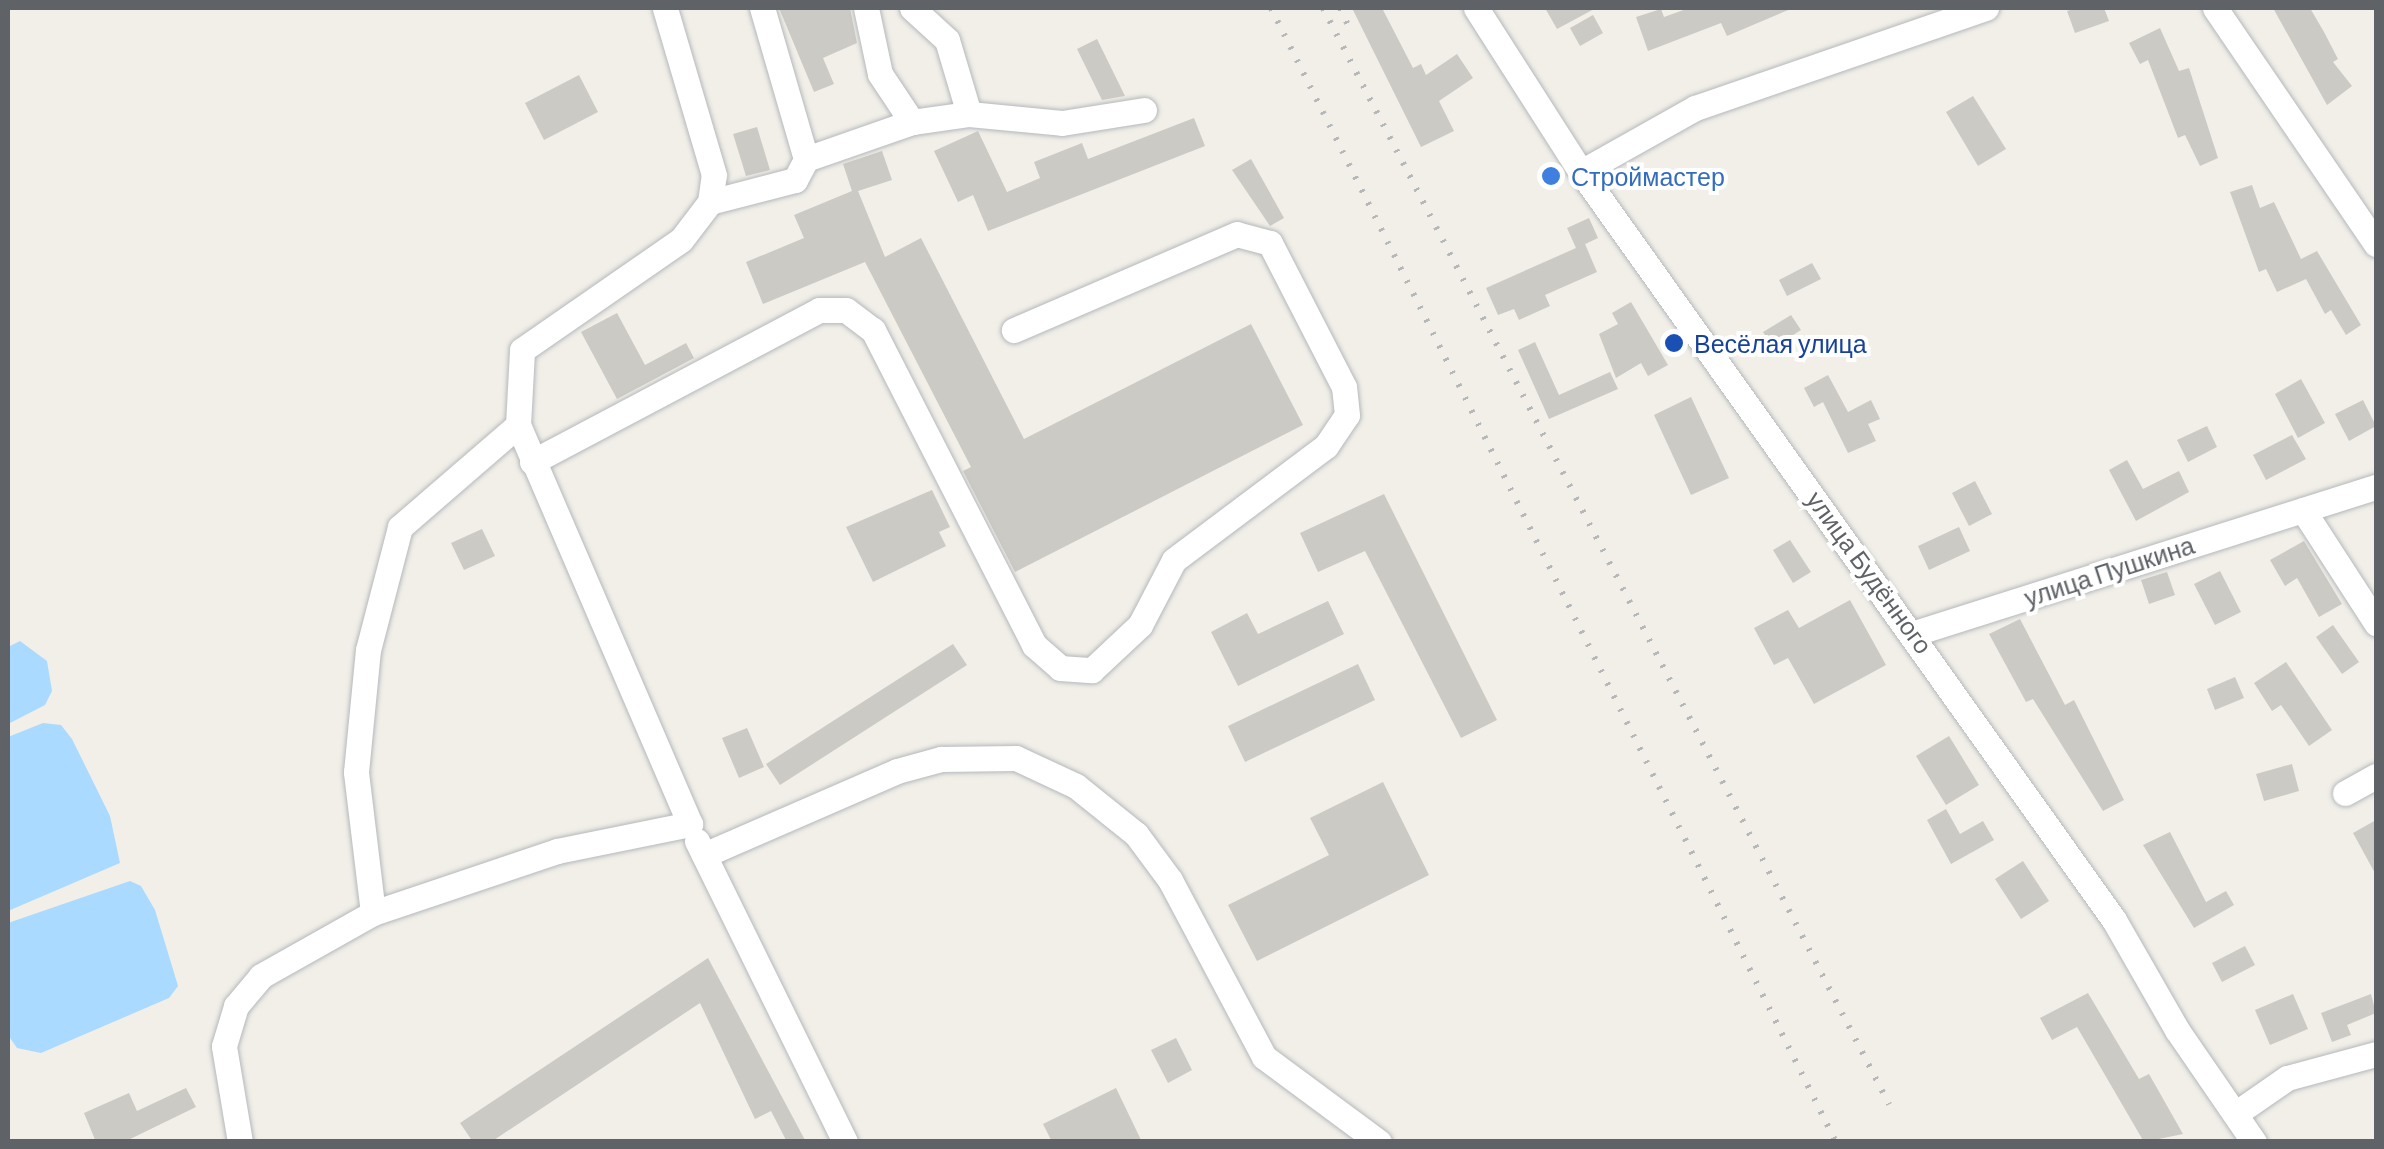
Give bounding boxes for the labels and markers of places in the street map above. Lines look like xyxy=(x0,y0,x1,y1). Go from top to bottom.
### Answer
place label: Строймастер xyxy=(1571,161,1725,191)
marker: Строймастер xyxy=(1540,165,1562,187)
place label: Весёлая улица xyxy=(1694,328,1867,358)
marker: Весёлая улица xyxy=(1663,332,1685,354)

